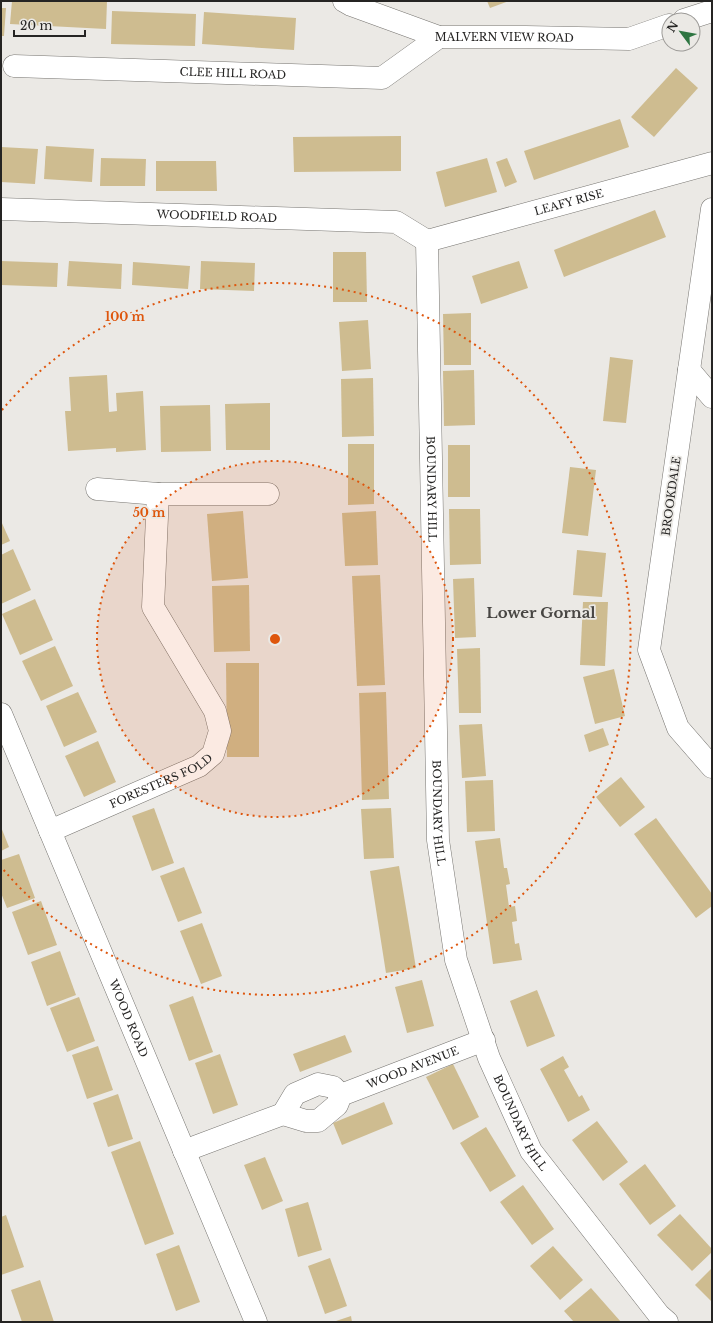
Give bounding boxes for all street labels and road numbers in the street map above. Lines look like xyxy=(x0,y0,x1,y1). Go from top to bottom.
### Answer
street label: MALVERN VIEW ROAD xyxy=(435,30,574,45)
street label: CLEE HILL ROAD xyxy=(179,64,287,82)
street label: LEAFY RISE xyxy=(533,186,605,218)
street label: WOODFIELD ROAD xyxy=(155,207,278,225)
street label: BOUNDARY HILL xyxy=(424,436,440,542)
street label: BROOKDALE xyxy=(659,455,683,537)
street label: FORESTERS FOLD xyxy=(107,750,216,811)
street label: BOUNDARY HILL xyxy=(430,760,449,867)
street label: WOOD ROAD xyxy=(106,976,151,1060)
street label: WOOD AVENUE xyxy=(364,1043,461,1092)
street label: BOUNDARY HILL xyxy=(491,1073,551,1173)

